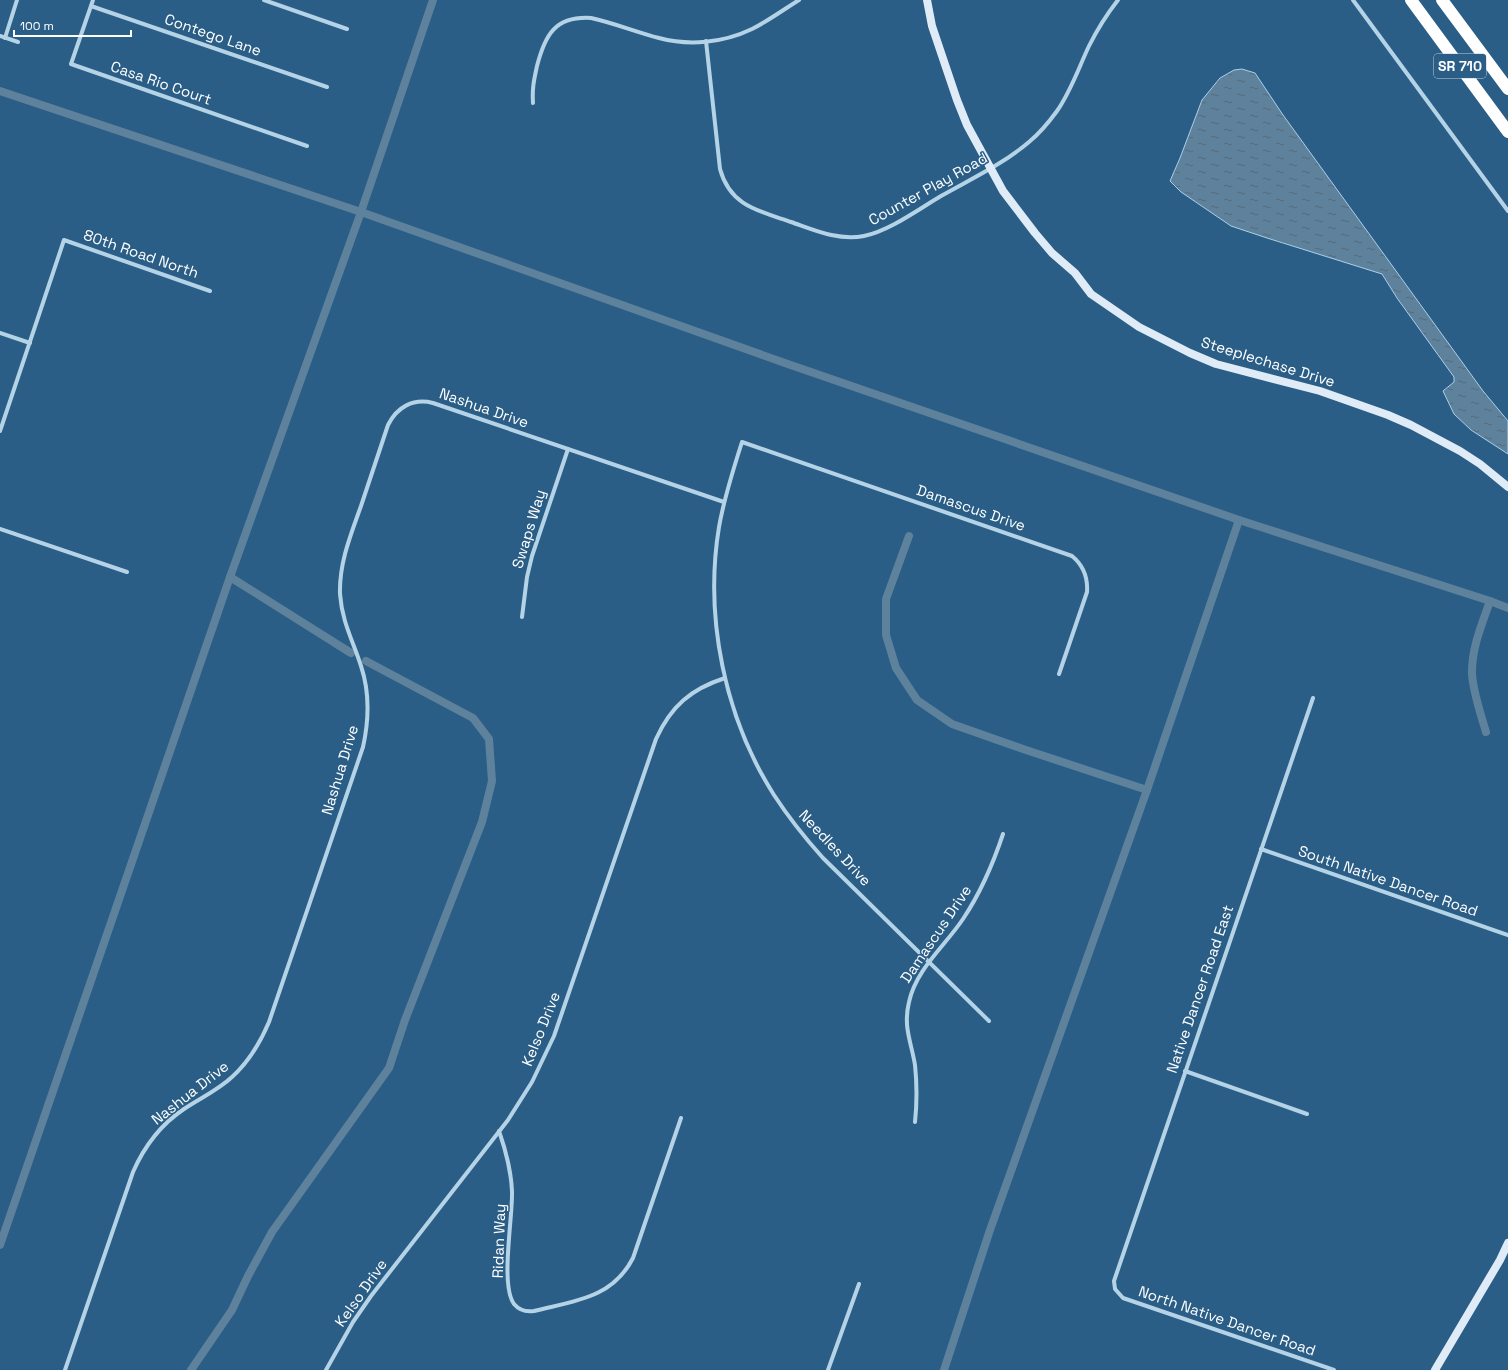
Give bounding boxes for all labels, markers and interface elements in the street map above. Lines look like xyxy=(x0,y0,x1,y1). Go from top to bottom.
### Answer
street label: Contego Lane xyxy=(162,9,264,60)
scale bar xyxy=(14,12,131,38)
text: 100 m xyxy=(20,18,54,34)
road number: SR 710 xyxy=(1434,54,1486,78)
street label: Casa Rio Court xyxy=(108,56,214,109)
street label: Counter Play Road xyxy=(865,148,991,229)
street label: 80th Road North xyxy=(81,225,201,282)
street label: Steeplechase Drive xyxy=(1199,332,1338,391)
street label: Nashua Drive xyxy=(437,383,531,432)
street label: Damascus Drive xyxy=(914,480,1028,535)
street label: Swaps Way xyxy=(508,487,550,571)
street label: Nashua Drive xyxy=(317,722,362,817)
street label: Needles Drive xyxy=(795,805,876,890)
street label: South Native Dancer Road xyxy=(1296,841,1480,920)
street label: Damascus Drive xyxy=(896,881,975,986)
street label: Native Dancer Road East xyxy=(1162,902,1237,1075)
street label: Kelso Drive xyxy=(517,989,564,1069)
street label: Nashua Drive xyxy=(147,1056,232,1129)
street label: Ridan Way xyxy=(488,1203,509,1279)
street label: Kelso Drive xyxy=(330,1255,391,1330)
street label: North Native Dancer Road xyxy=(1136,1281,1318,1360)

